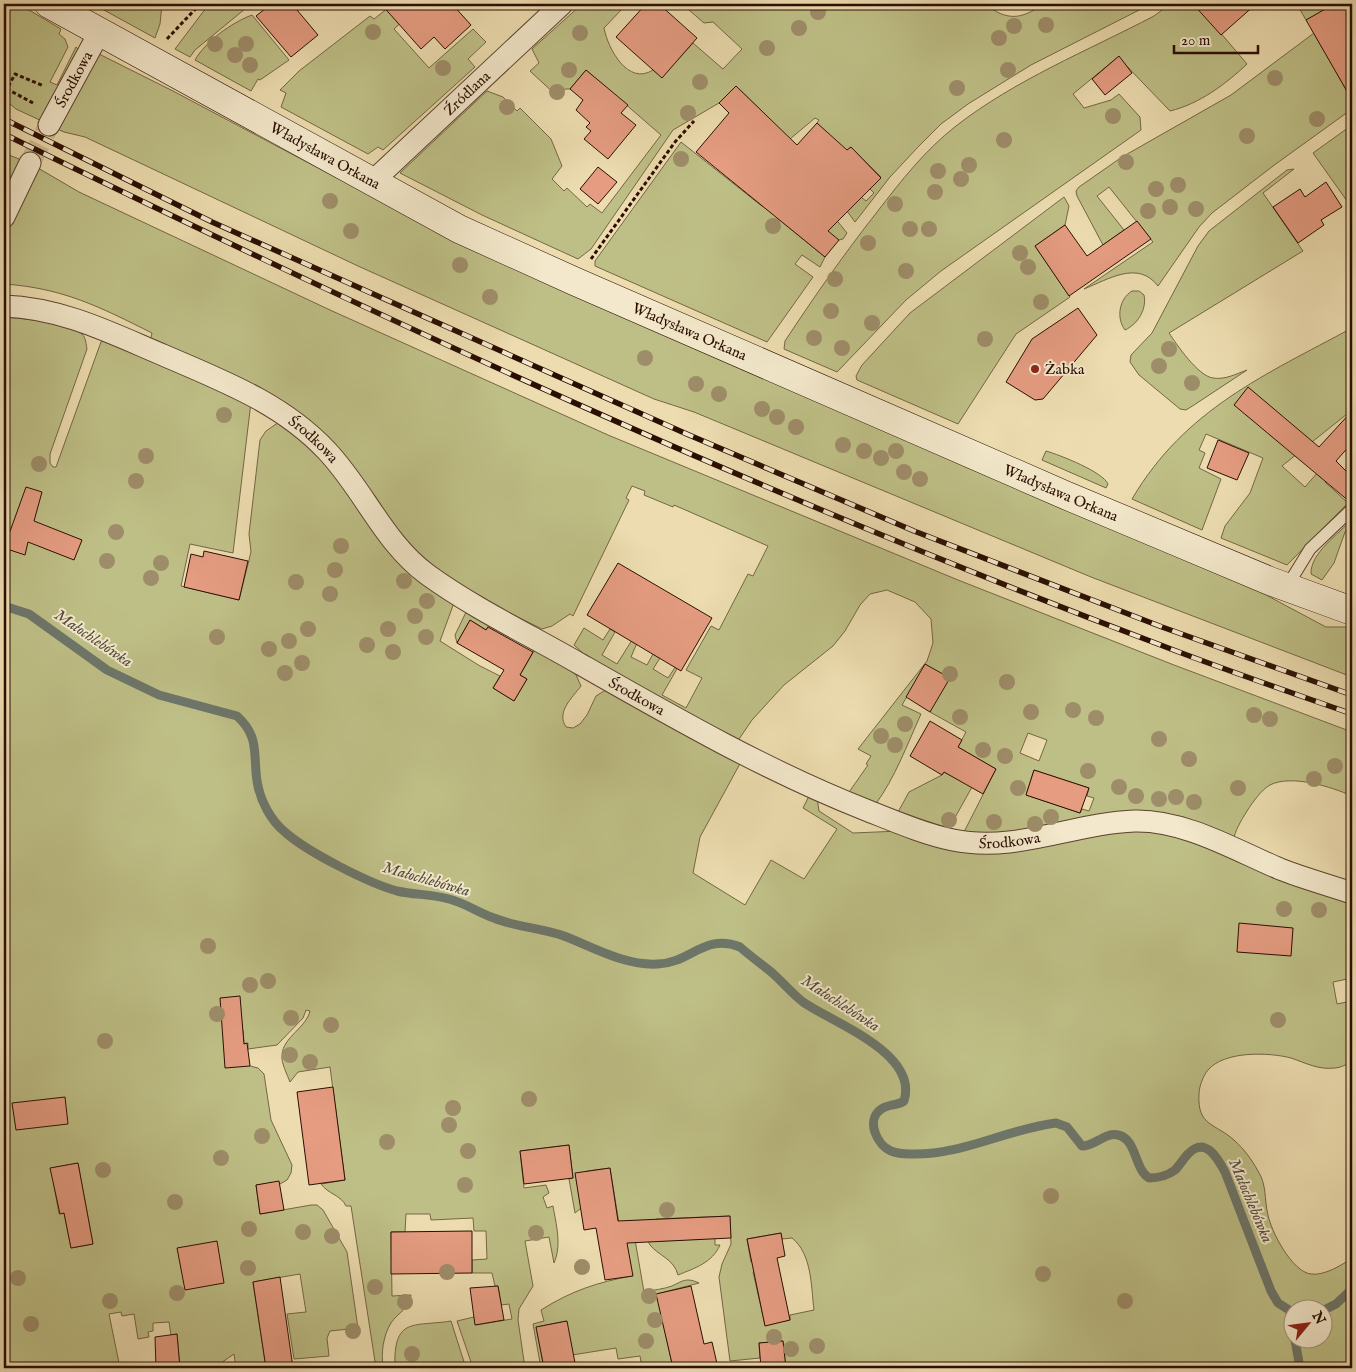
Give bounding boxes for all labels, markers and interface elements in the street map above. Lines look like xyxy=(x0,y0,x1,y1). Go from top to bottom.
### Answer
scale bar xyxy=(1174,22,1257,54)
text: 20 m xyxy=(1181,31,1211,50)
street label: Środkowa xyxy=(51,47,97,111)
street label: Źródlana xyxy=(439,66,495,120)
street label: Władysława Orkana xyxy=(267,118,384,194)
street label: Władysława Orkana xyxy=(629,298,750,365)
place label: Żabka xyxy=(1045,360,1085,379)
marker: Żabka xyxy=(1029,363,1041,375)
street label: Środkowa xyxy=(285,411,343,467)
street label: Władysława Orkana xyxy=(1001,460,1122,526)
water label: Małochlebówka xyxy=(50,606,136,672)
street label: Środkowa xyxy=(605,673,669,720)
street label: Środkowa xyxy=(979,828,1042,853)
water label: Małochlebówka xyxy=(380,858,472,902)
water label: Małochlebówka xyxy=(797,971,883,1037)
water label: Małochlebówka xyxy=(1223,1156,1277,1246)
north arrow xyxy=(1284,1300,1334,1350)
text: N xyxy=(1307,1308,1329,1328)

